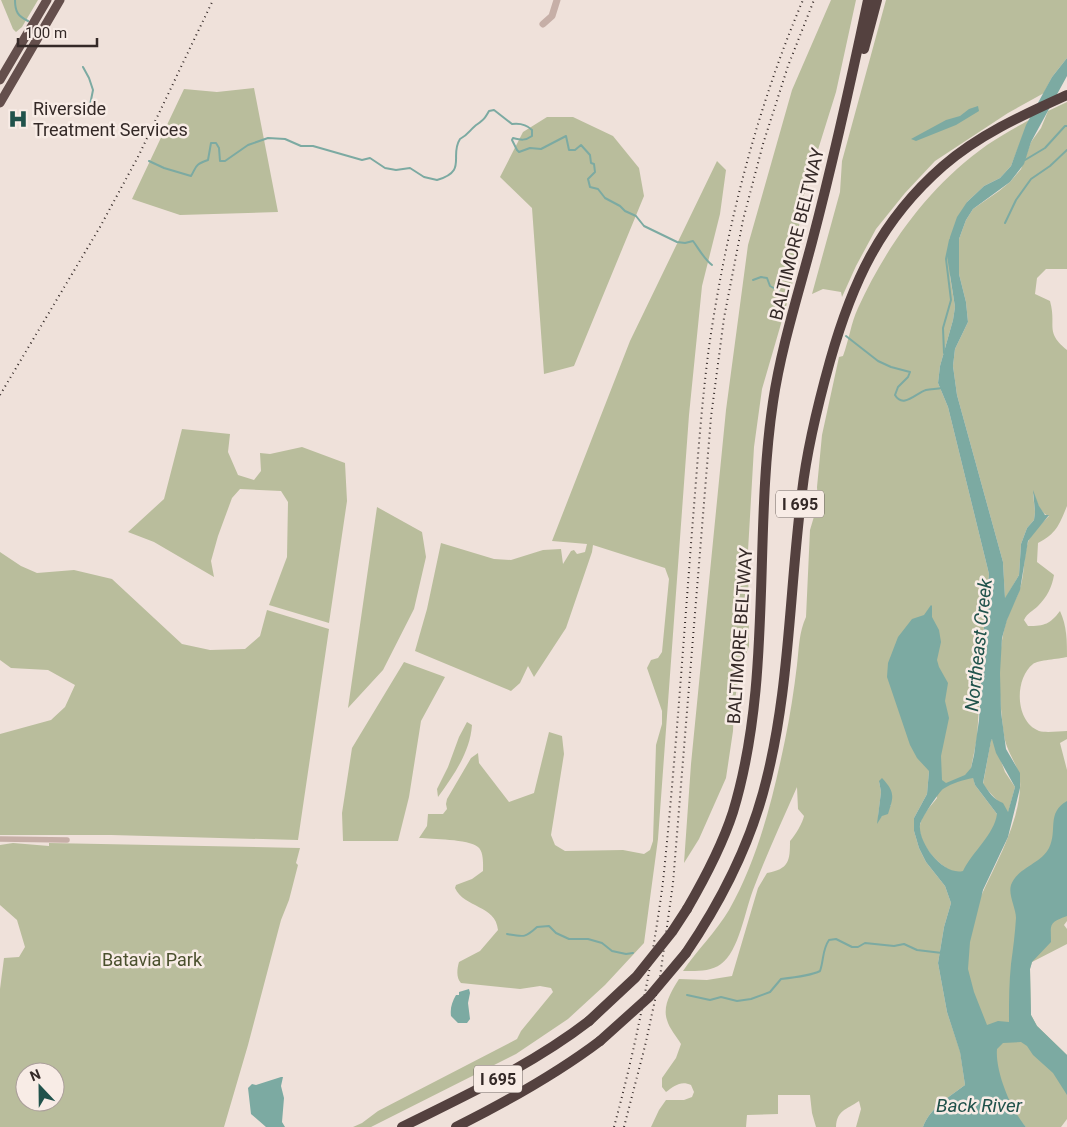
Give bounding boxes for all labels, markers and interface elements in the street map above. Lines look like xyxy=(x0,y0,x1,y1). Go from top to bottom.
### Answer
scale bar xyxy=(18,15,96,47)
text: 100 m xyxy=(25,24,67,42)
place label: Riverside Treatment Services xyxy=(33,98,188,140)
hospital icon: Riverside Treatment Services xyxy=(7,108,29,130)
street label: BALTIMORE BELTWAY xyxy=(765,145,828,322)
road number: I 695 xyxy=(776,490,824,518)
street label: BALTIMORE BELTWAY xyxy=(723,547,756,725)
water label: Northeast Creek xyxy=(960,577,997,713)
park label: Batavia Park xyxy=(102,949,203,970)
north arrow xyxy=(15,1062,65,1112)
text: N xyxy=(28,1066,43,1084)
road number: I 695 xyxy=(474,1066,522,1092)
water label: Back River xyxy=(936,1094,1023,1117)

